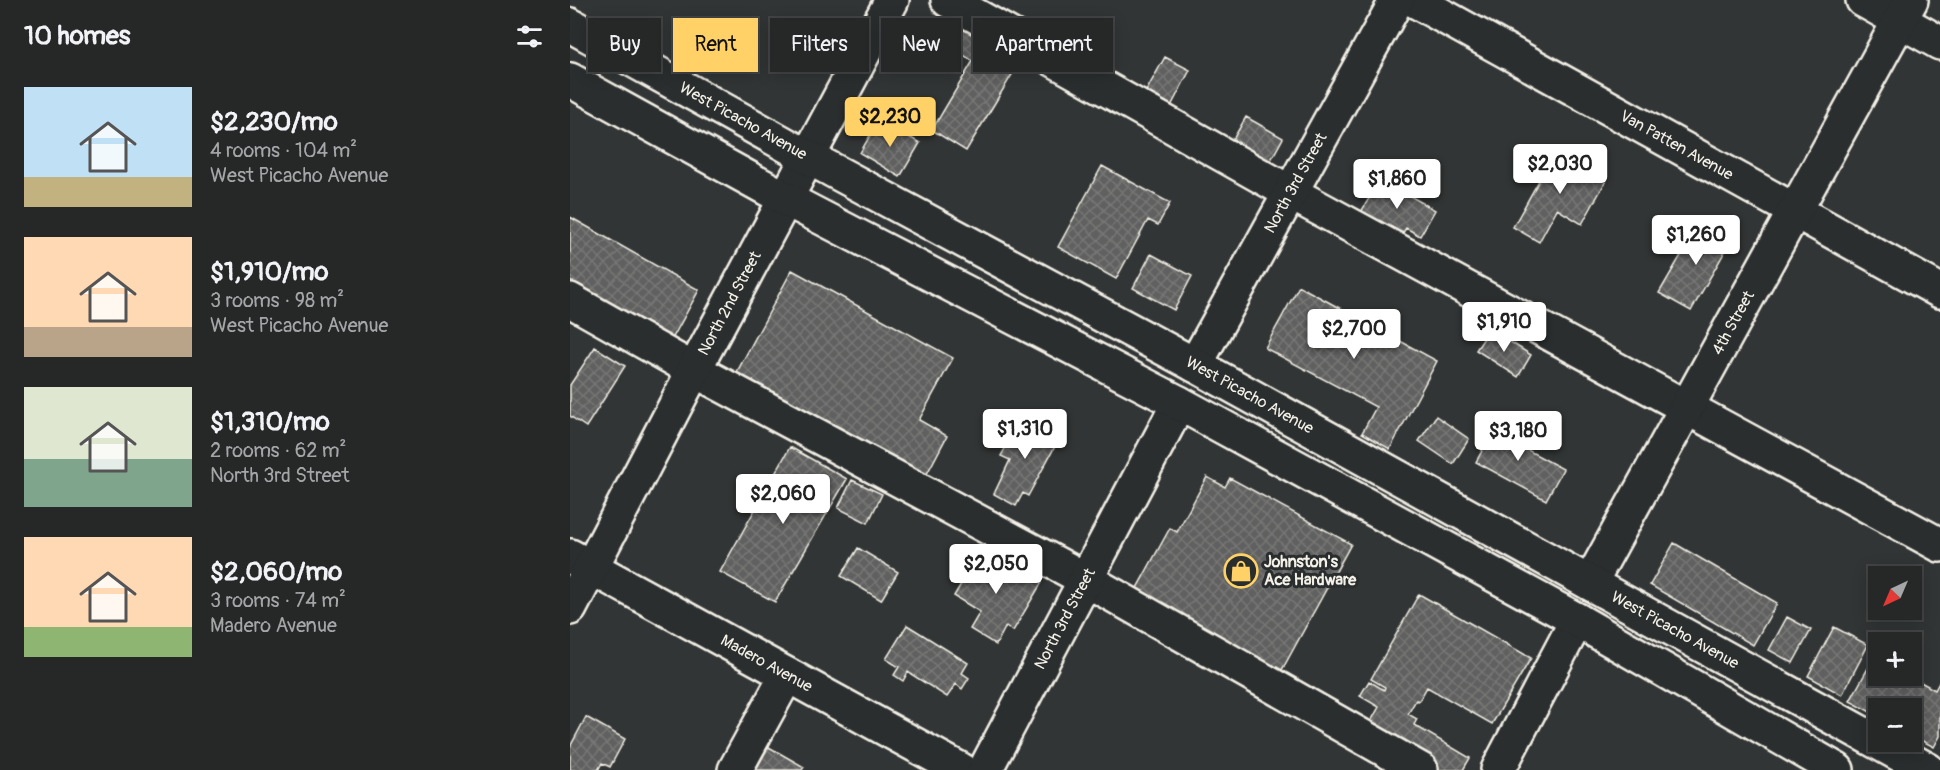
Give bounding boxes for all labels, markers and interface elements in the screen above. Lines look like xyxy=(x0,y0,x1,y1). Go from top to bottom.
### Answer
chip: Buy xyxy=(588,18,661,72)
chip: Rent xyxy=(673,18,758,72)
chip: Filters xyxy=(770,18,869,72)
chip: New xyxy=(881,18,961,72)
chip: Apartment xyxy=(973,18,1113,72)
text: 10 homes xyxy=(24,20,130,52)
icon: filters xyxy=(513,20,546,53)
street label: West Picacho Avenue xyxy=(676,78,811,164)
pin: $2,230 xyxy=(841,97,939,148)
text: $2,230 xyxy=(859,104,921,129)
text: $2,230/mo xyxy=(210,106,338,138)
street label: Van Patten Avenue xyxy=(1616,106,1737,185)
icon: home xyxy=(72,111,144,183)
street label: North 3rd Street xyxy=(1260,129,1332,237)
text: 4 rooms · 104 m² xyxy=(210,138,357,163)
pin: $2,030 xyxy=(1511,144,1609,195)
text: $2,030 xyxy=(1527,151,1593,176)
pin: $1,860 xyxy=(1348,159,1446,210)
text: West Picacho Avenue xyxy=(210,163,388,188)
text: $1,860 xyxy=(1367,166,1427,191)
pin: $1,260 xyxy=(1647,215,1745,266)
text: $1,260 xyxy=(1666,222,1726,247)
street label: North 2nd Street xyxy=(694,247,766,359)
text: $1,910/mo xyxy=(210,256,329,288)
icon: home xyxy=(72,261,144,333)
street label: 4th Street xyxy=(1708,287,1759,358)
text: 3 rooms · 98 m² xyxy=(210,288,344,313)
pin: $1,910 xyxy=(1455,302,1553,353)
pin: $2,700 xyxy=(1305,309,1403,360)
text: $1,910 xyxy=(1476,309,1532,334)
text: West Picacho Avenue xyxy=(210,313,388,338)
text: $2,700 xyxy=(1322,316,1387,341)
street label: West Picacho Avenue xyxy=(1182,352,1317,439)
text: $1,310/mo xyxy=(210,406,330,438)
pin: $1,310 xyxy=(976,409,1074,460)
icon: home xyxy=(72,411,144,483)
pin: $3,180 xyxy=(1469,411,1567,462)
text: $1,310 xyxy=(997,416,1053,441)
text: $3,180 xyxy=(1489,418,1547,443)
text: 2 rooms · 62 m² xyxy=(210,438,346,463)
text: North 3rd Street xyxy=(210,463,349,488)
pin: $2,060 xyxy=(734,474,832,525)
text: $2,060 xyxy=(750,481,816,506)
pin: $2,050 xyxy=(947,544,1045,595)
text: $2,050 xyxy=(963,551,1029,576)
place label: Johnston's Ace Hardware xyxy=(1264,552,1357,590)
shop icon: Johnston's Ace Hardware xyxy=(1223,553,1259,589)
text: $2,060/mo xyxy=(210,556,342,588)
icon: home xyxy=(72,561,144,633)
street label: North 3rd Street xyxy=(1030,564,1100,673)
north arrow xyxy=(1868,566,1922,620)
map controls xyxy=(1868,566,1922,752)
street label: West Picacho Avenue xyxy=(1608,587,1743,674)
text: 3 rooms · 74 m² xyxy=(210,588,346,613)
text: Madero Avenue xyxy=(210,613,337,638)
street label: Madero Avenue xyxy=(717,630,816,697)
button: + xyxy=(1868,632,1922,686)
button: − xyxy=(1868,698,1922,752)

